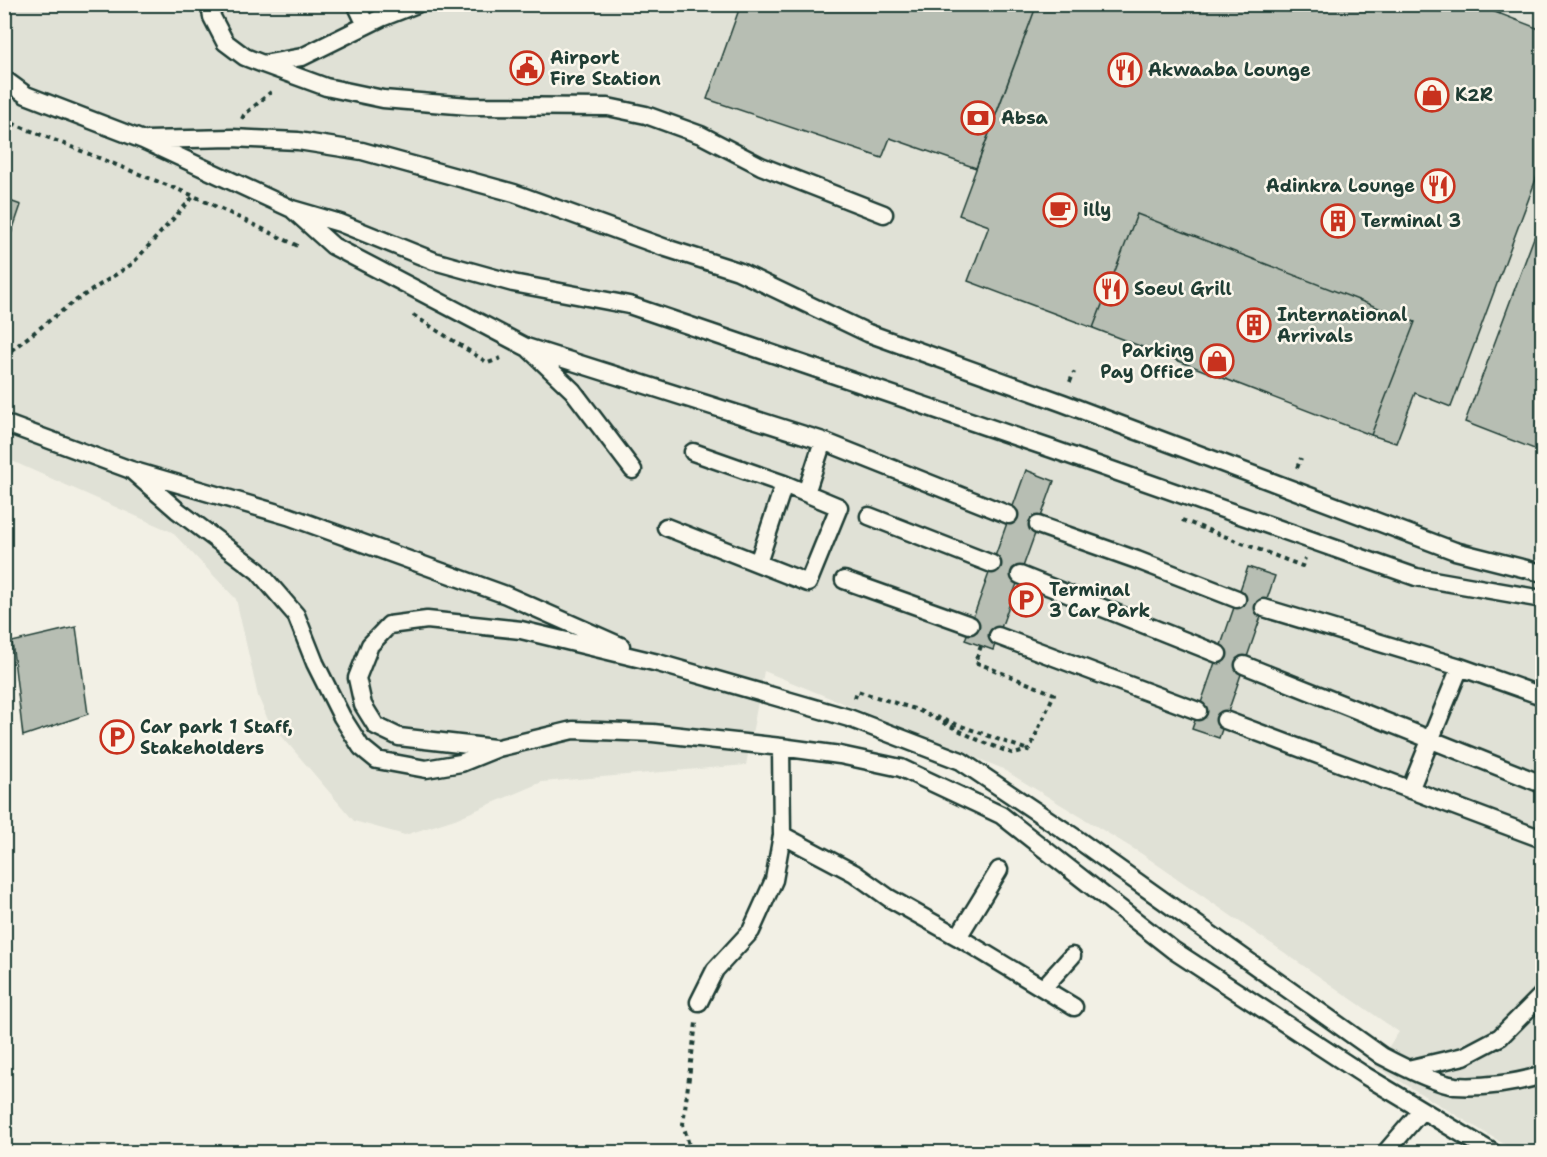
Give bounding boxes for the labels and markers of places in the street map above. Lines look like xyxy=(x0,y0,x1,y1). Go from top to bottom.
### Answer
place label: Airport Fire Station xyxy=(550,46,661,91)
public building icon: Airport Fire Station xyxy=(509,50,545,86)
restaurant icon: Akwaaba Lounge xyxy=(1107,52,1143,88)
place label: Akwaaba Lounge xyxy=(1148,58,1311,82)
shop icon: K2R xyxy=(1414,77,1450,113)
place label: K2R xyxy=(1455,83,1493,107)
bank icon: Absa xyxy=(960,100,996,136)
place label: Absa xyxy=(1001,106,1049,130)
restaurant icon: Adinkra Lounge xyxy=(1420,168,1456,204)
place label: Adinkra Lounge xyxy=(1266,174,1415,198)
cafe icon: illy xyxy=(1042,192,1078,228)
place label: illy xyxy=(1083,198,1111,222)
building icon: Terminal 3 xyxy=(1320,203,1356,239)
place label: Terminal 3 xyxy=(1361,209,1461,233)
restaurant icon: Soeul Grill xyxy=(1093,271,1129,307)
place label: Soeul Grill xyxy=(1134,277,1232,301)
place label: International Arrivals xyxy=(1277,303,1407,348)
building icon: International Arrivals xyxy=(1236,307,1272,343)
place label: Parking Pay Office xyxy=(1100,339,1194,384)
shop icon: Parking Pay Office xyxy=(1199,343,1235,379)
place label: Terminal 3 Car Park xyxy=(1049,578,1150,623)
parking icon: Terminal 3 Car Park xyxy=(1008,582,1044,618)
place label: Car park 1 Staff, Stakeholders xyxy=(140,715,293,760)
parking icon: Car park 1 Staff, Stakeholders xyxy=(99,719,135,755)

